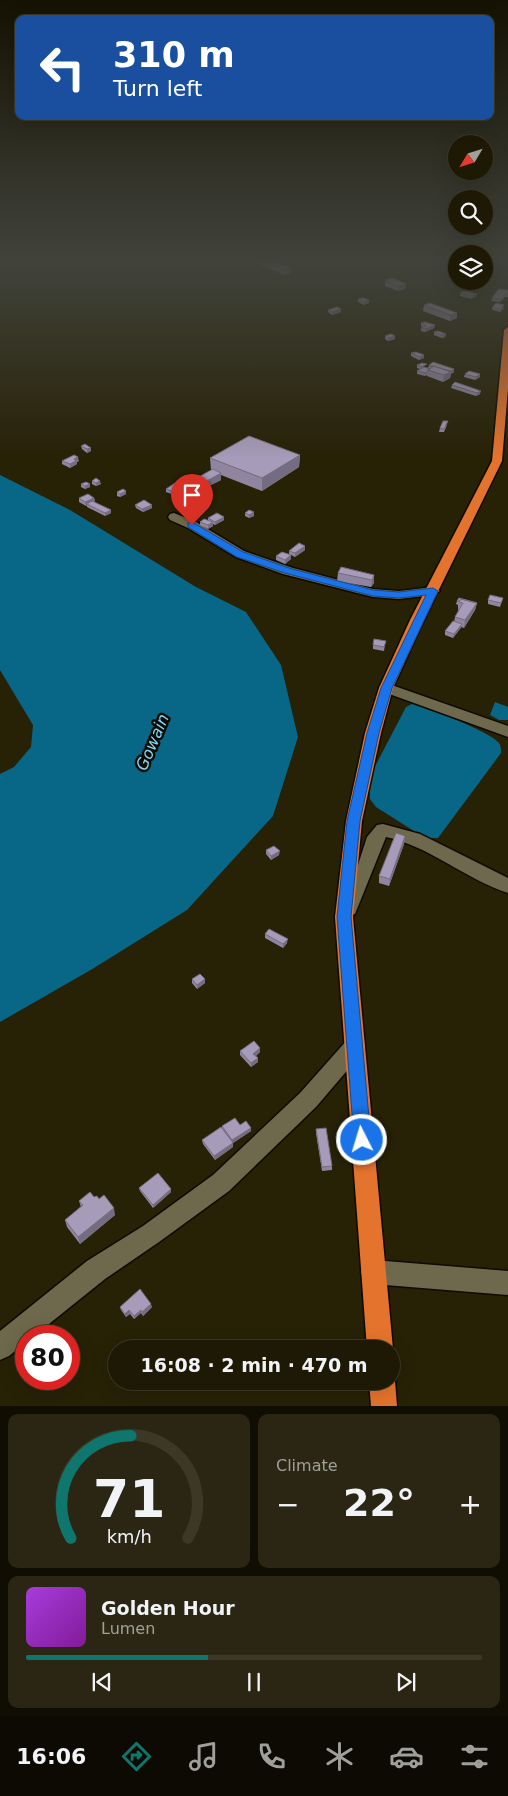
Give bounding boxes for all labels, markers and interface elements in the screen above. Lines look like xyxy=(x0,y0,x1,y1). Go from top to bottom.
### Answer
icon: left xyxy=(30,35,95,100)
text: 310 m xyxy=(113,35,235,75)
text: Turn left xyxy=(113,76,202,101)
north arrow xyxy=(448,135,492,180)
map controls xyxy=(448,135,493,290)
button: search xyxy=(448,190,493,235)
button: layers xyxy=(448,245,493,290)
pin xyxy=(171,474,213,525)
icon: arrive xyxy=(178,481,206,509)
water label: Gowain xyxy=(132,711,173,773)
position arrow xyxy=(335,1113,387,1165)
speed limit sign: 80 xyxy=(15,1325,80,1390)
text: 16:08 · 2 min · 470 m xyxy=(140,1354,368,1376)
text: Climate xyxy=(276,1456,338,1475)
text: 71 xyxy=(93,1469,165,1529)
text: 22° xyxy=(343,1481,415,1525)
text: − xyxy=(276,1488,299,1521)
text: + xyxy=(459,1488,482,1521)
text: km/h xyxy=(106,1526,152,1547)
text: Golden Hour xyxy=(101,1597,235,1619)
text: Lumen xyxy=(101,1619,155,1638)
icon: previous xyxy=(88,1668,116,1696)
icon: pause xyxy=(240,1668,268,1696)
icon: next xyxy=(392,1668,420,1696)
icon: directions xyxy=(119,1739,154,1774)
icon: music xyxy=(186,1739,221,1774)
icon: phone xyxy=(254,1739,289,1774)
icon: climate xyxy=(322,1739,357,1774)
icon: car xyxy=(389,1739,424,1774)
icon: filters xyxy=(457,1739,492,1774)
text: 16:06 xyxy=(16,1744,86,1769)

